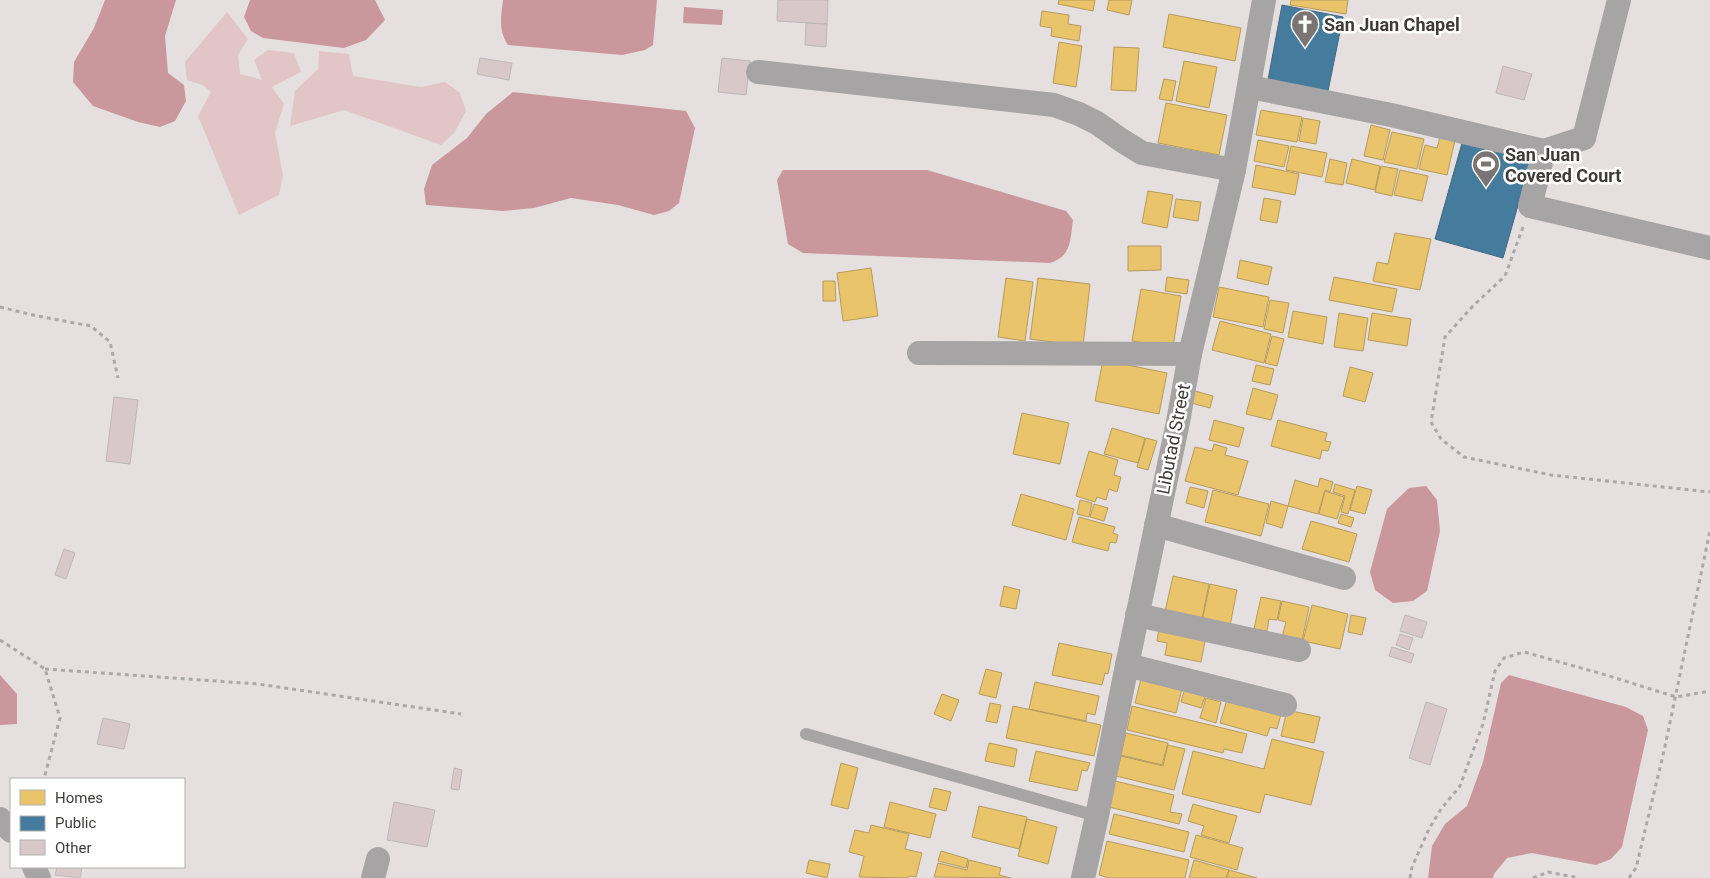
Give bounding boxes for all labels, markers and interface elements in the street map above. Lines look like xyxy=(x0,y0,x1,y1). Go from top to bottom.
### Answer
church icon: San Juan Chapel xyxy=(1290,9,1320,48)
place label: San Juan Chapel xyxy=(1324,14,1460,35)
place label: San Juan Covered Court xyxy=(1505,144,1621,186)
sports icon: San Juan Covered Court xyxy=(1471,149,1501,188)
street label: Libutad Street xyxy=(1152,382,1194,496)
legend xyxy=(10,778,185,868)
text: Homes xyxy=(55,789,103,807)
text: Public xyxy=(55,814,96,832)
text: Other xyxy=(55,839,92,857)

